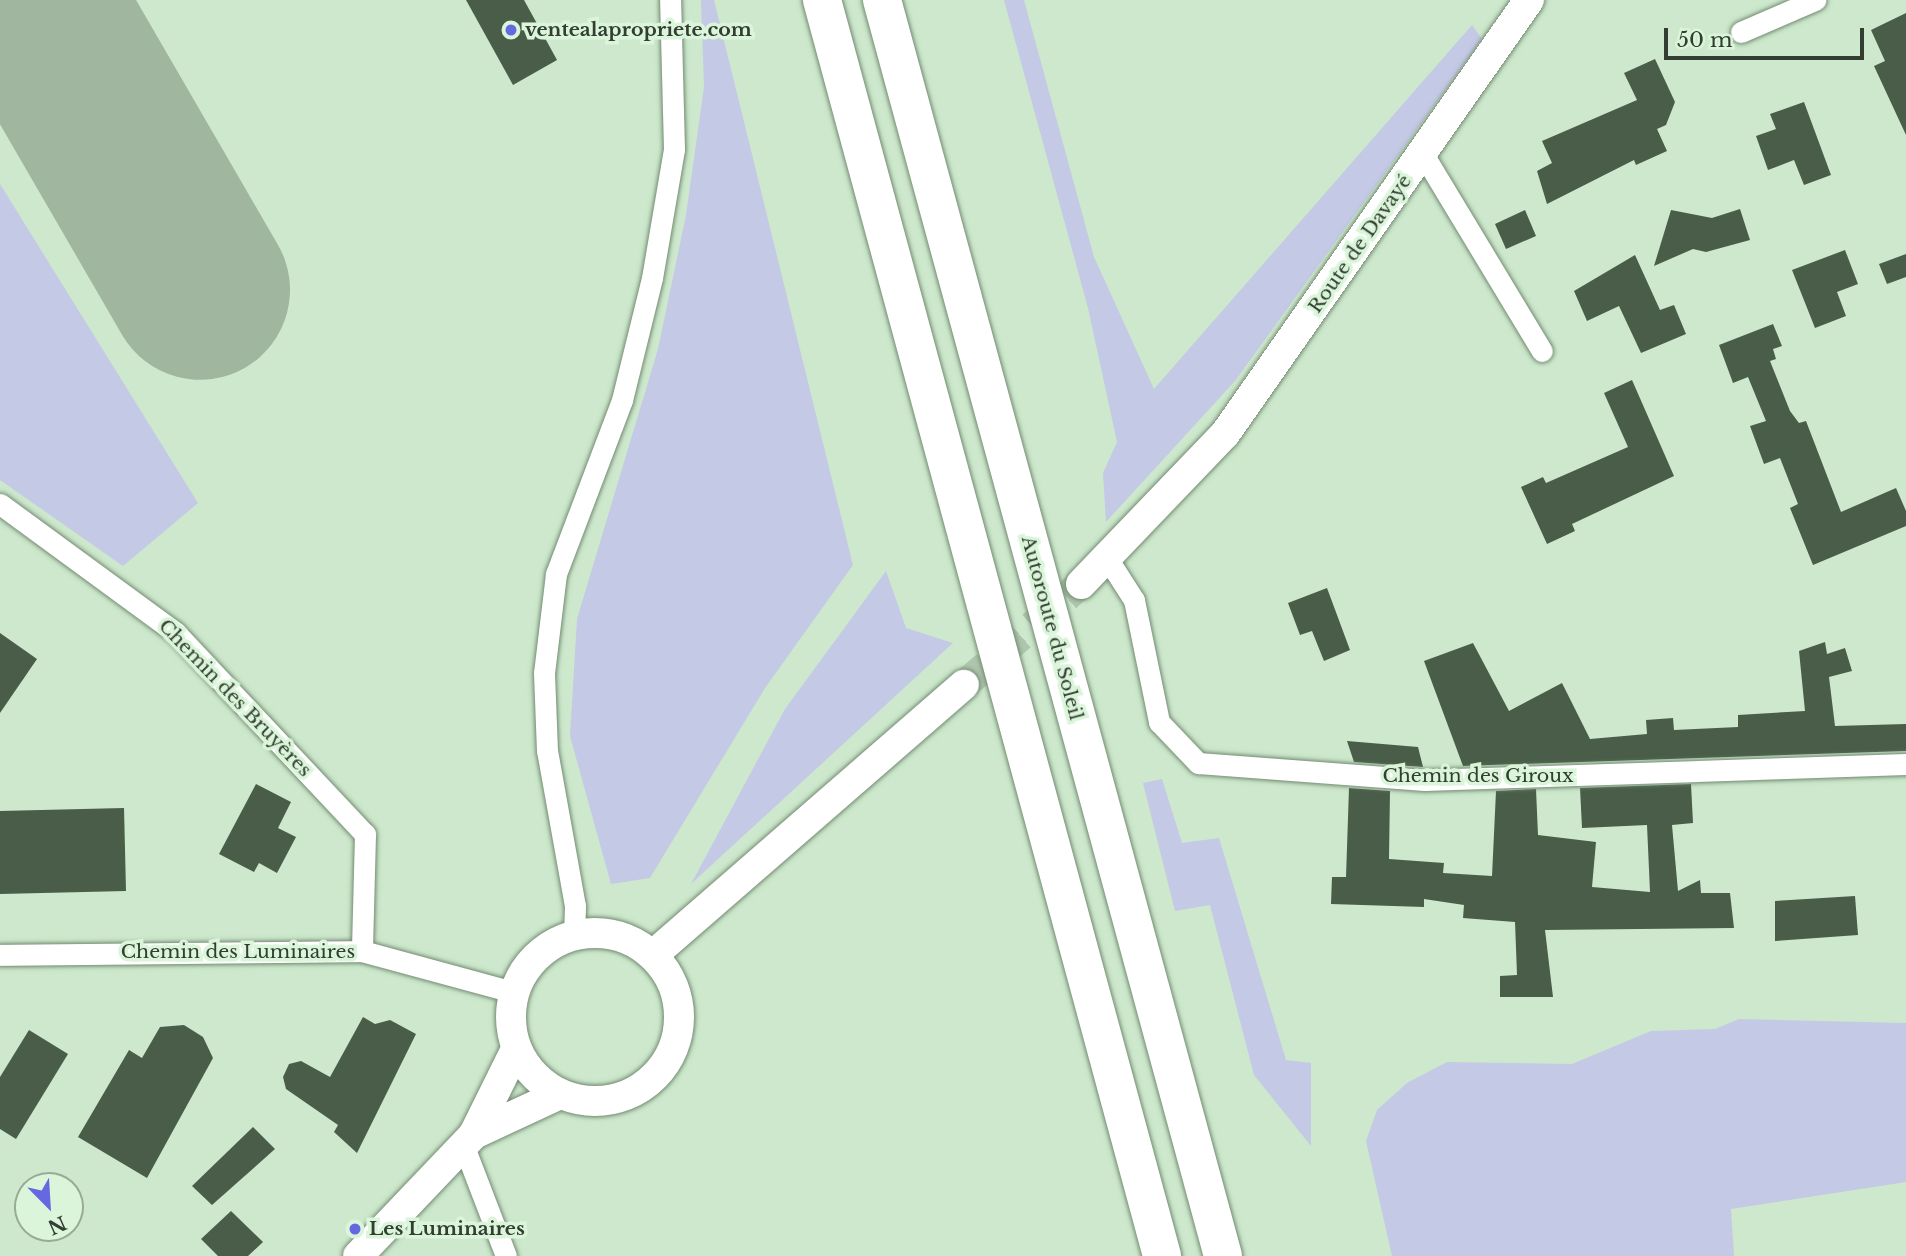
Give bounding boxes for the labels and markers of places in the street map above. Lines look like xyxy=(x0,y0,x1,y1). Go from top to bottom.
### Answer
place label: ventealapropriete.com xyxy=(525,19,752,41)
marker: ventealapropriete.com xyxy=(503,22,519,38)
place label: Les Luminaires xyxy=(369,1218,525,1240)
marker: Les Luminaires xyxy=(347,1221,363,1237)

